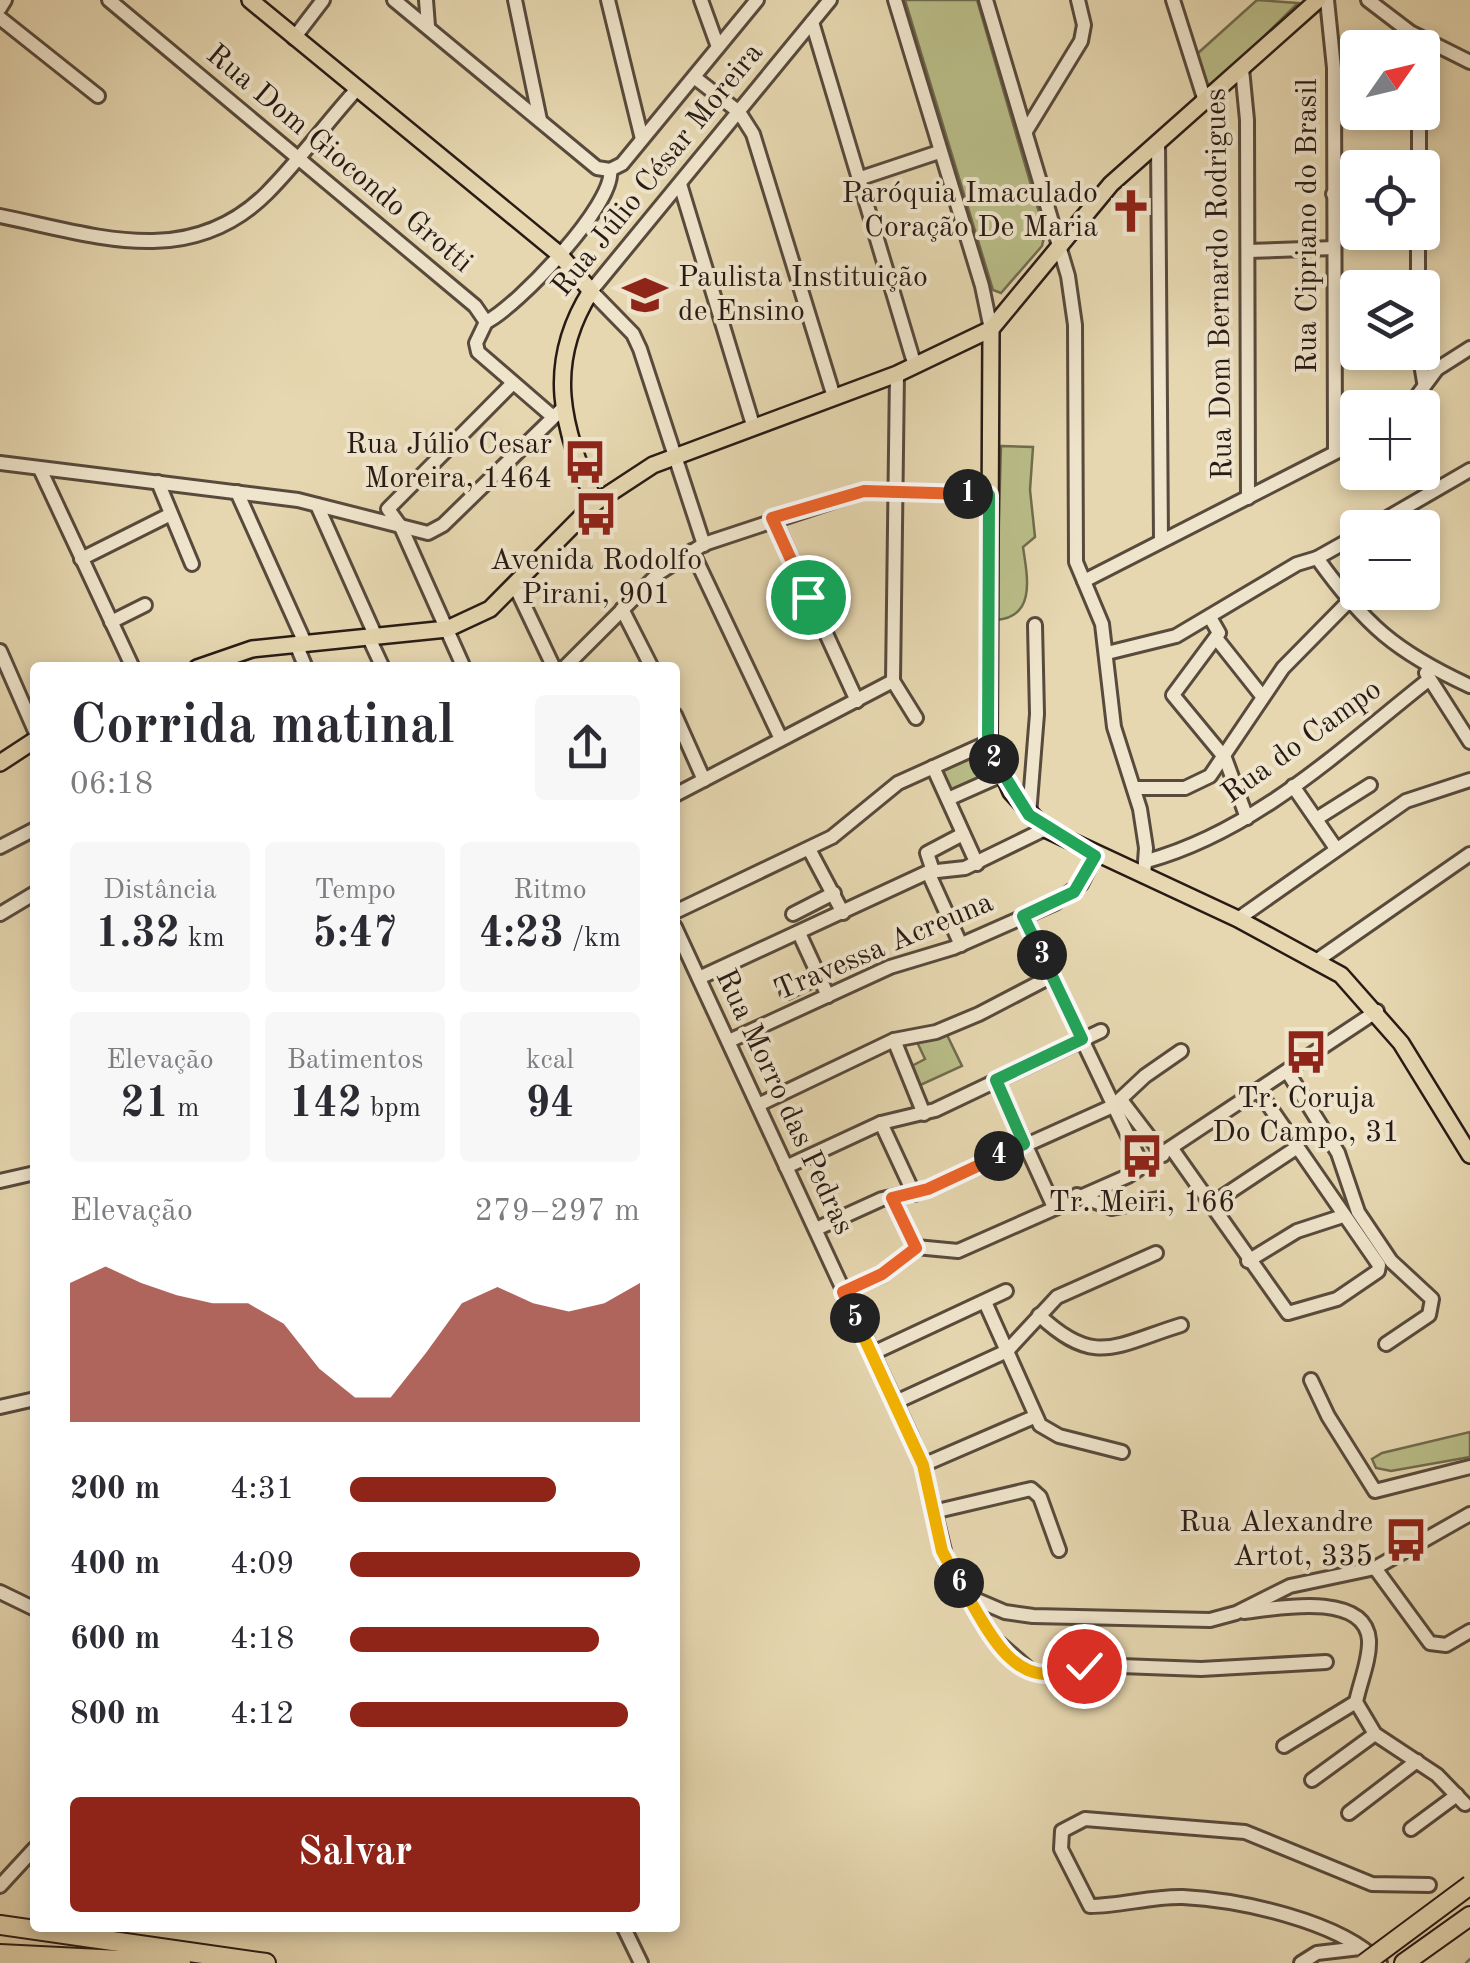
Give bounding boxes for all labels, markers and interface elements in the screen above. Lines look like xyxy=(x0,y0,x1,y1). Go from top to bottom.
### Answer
north arrow xyxy=(1340,30,1440,130)
map controls xyxy=(1340,30,1440,610)
street label: Rua Júlio César Moreira xyxy=(547,38,769,302)
street label: Rua Dom Giocondo Grotti xyxy=(200,39,478,279)
street label: Rua Cipriano do Brasil xyxy=(1293,78,1323,374)
street label: Rua Dom Bernardo Rodrigues xyxy=(1202,88,1238,480)
button: locate xyxy=(1340,150,1440,250)
place label: Paróquia Imaculado Coração De Maria xyxy=(842,179,1098,243)
church icon: Paróquia Imaculado Coração De Maria xyxy=(1107,187,1155,235)
place label: Paulista Instituição de Ensino xyxy=(678,263,928,327)
button: layers xyxy=(1340,270,1440,370)
school or university icon: Paulista Instituição de Ensino xyxy=(621,271,669,319)
button: + xyxy=(1340,390,1440,490)
place label: Rua Júlio Cesar Moreira, 1464 xyxy=(346,430,552,494)
bus stop icon: Rua Júlio Cesar Moreira, 1464 xyxy=(561,438,609,486)
pin: 1 xyxy=(943,469,993,519)
text: 1 xyxy=(960,480,976,508)
bus stop icon: Avenida Rodolfo Pirani, 901 xyxy=(572,490,620,538)
button: − xyxy=(1340,510,1440,610)
place label: Avenida Rodolfo Pirani, 901 xyxy=(490,546,702,610)
pin xyxy=(766,555,851,640)
icon: arrive xyxy=(781,570,836,625)
street label: Rua do Campo xyxy=(1217,674,1387,810)
button: share xyxy=(535,695,640,800)
text: Corrida matinal xyxy=(70,700,455,755)
pin: 2 xyxy=(969,734,1019,784)
text: 2 xyxy=(986,745,1002,773)
text: 06:18 xyxy=(70,769,153,801)
text: Distância xyxy=(103,877,217,905)
text: Tempo xyxy=(314,877,396,905)
text: Ritmo xyxy=(513,877,587,905)
street label: Travessa Acreuna xyxy=(770,887,998,1007)
text: 1.32 xyxy=(95,914,180,956)
text: 5:47 xyxy=(313,914,397,956)
text: 4:23 xyxy=(479,914,564,956)
text: km xyxy=(180,925,225,953)
text: /km xyxy=(564,925,621,953)
pin: 3 xyxy=(1017,930,1067,980)
text: 3 xyxy=(1034,941,1050,969)
street label: Rua Morro das Pedras xyxy=(709,965,859,1239)
bus stop icon: Tr. Coruja Do Campo, 31 xyxy=(1282,1028,1330,1076)
text: Elevação xyxy=(106,1047,214,1075)
text: Batimentos xyxy=(287,1047,423,1075)
text: kcal xyxy=(526,1047,574,1075)
text: 21 xyxy=(121,1084,169,1126)
text: 142 xyxy=(289,1084,362,1126)
text: 94 xyxy=(526,1084,574,1126)
place label: Tr. Coruja Do Campo, 31 xyxy=(1212,1084,1400,1148)
text: m xyxy=(169,1095,199,1123)
text: bpm xyxy=(362,1095,421,1123)
pin: 4 xyxy=(974,1131,1024,1181)
bus stop icon: Tr. Meiri, 166 xyxy=(1118,1132,1166,1180)
text: 4 xyxy=(991,1142,1007,1170)
place label: Tr. Meiri, 166 xyxy=(1049,1188,1235,1218)
text: Elevação xyxy=(70,1196,193,1228)
text: 279–297 m xyxy=(474,1196,640,1228)
pin: 5 xyxy=(830,1293,880,1343)
text: 5 xyxy=(847,1304,863,1332)
text: 200 m xyxy=(70,1474,160,1506)
text: 4:31 xyxy=(230,1474,295,1506)
place label: Rua Alexandre Artot, 335 xyxy=(1179,1508,1373,1572)
bus stop icon: Rua Alexandre Artot, 335 xyxy=(1382,1516,1430,1564)
text: 400 m xyxy=(70,1549,160,1581)
text: 4:09 xyxy=(230,1549,295,1581)
pin: 6 xyxy=(934,1558,984,1608)
text: 6 xyxy=(951,1569,967,1597)
text: 600 m xyxy=(70,1624,160,1656)
text: 4:18 xyxy=(230,1624,295,1656)
pin xyxy=(1042,1624,1127,1709)
icon: check xyxy=(1057,1639,1112,1694)
text: 800 m xyxy=(70,1699,160,1731)
text: 4:12 xyxy=(230,1699,295,1731)
button: Salvar xyxy=(70,1797,640,1912)

